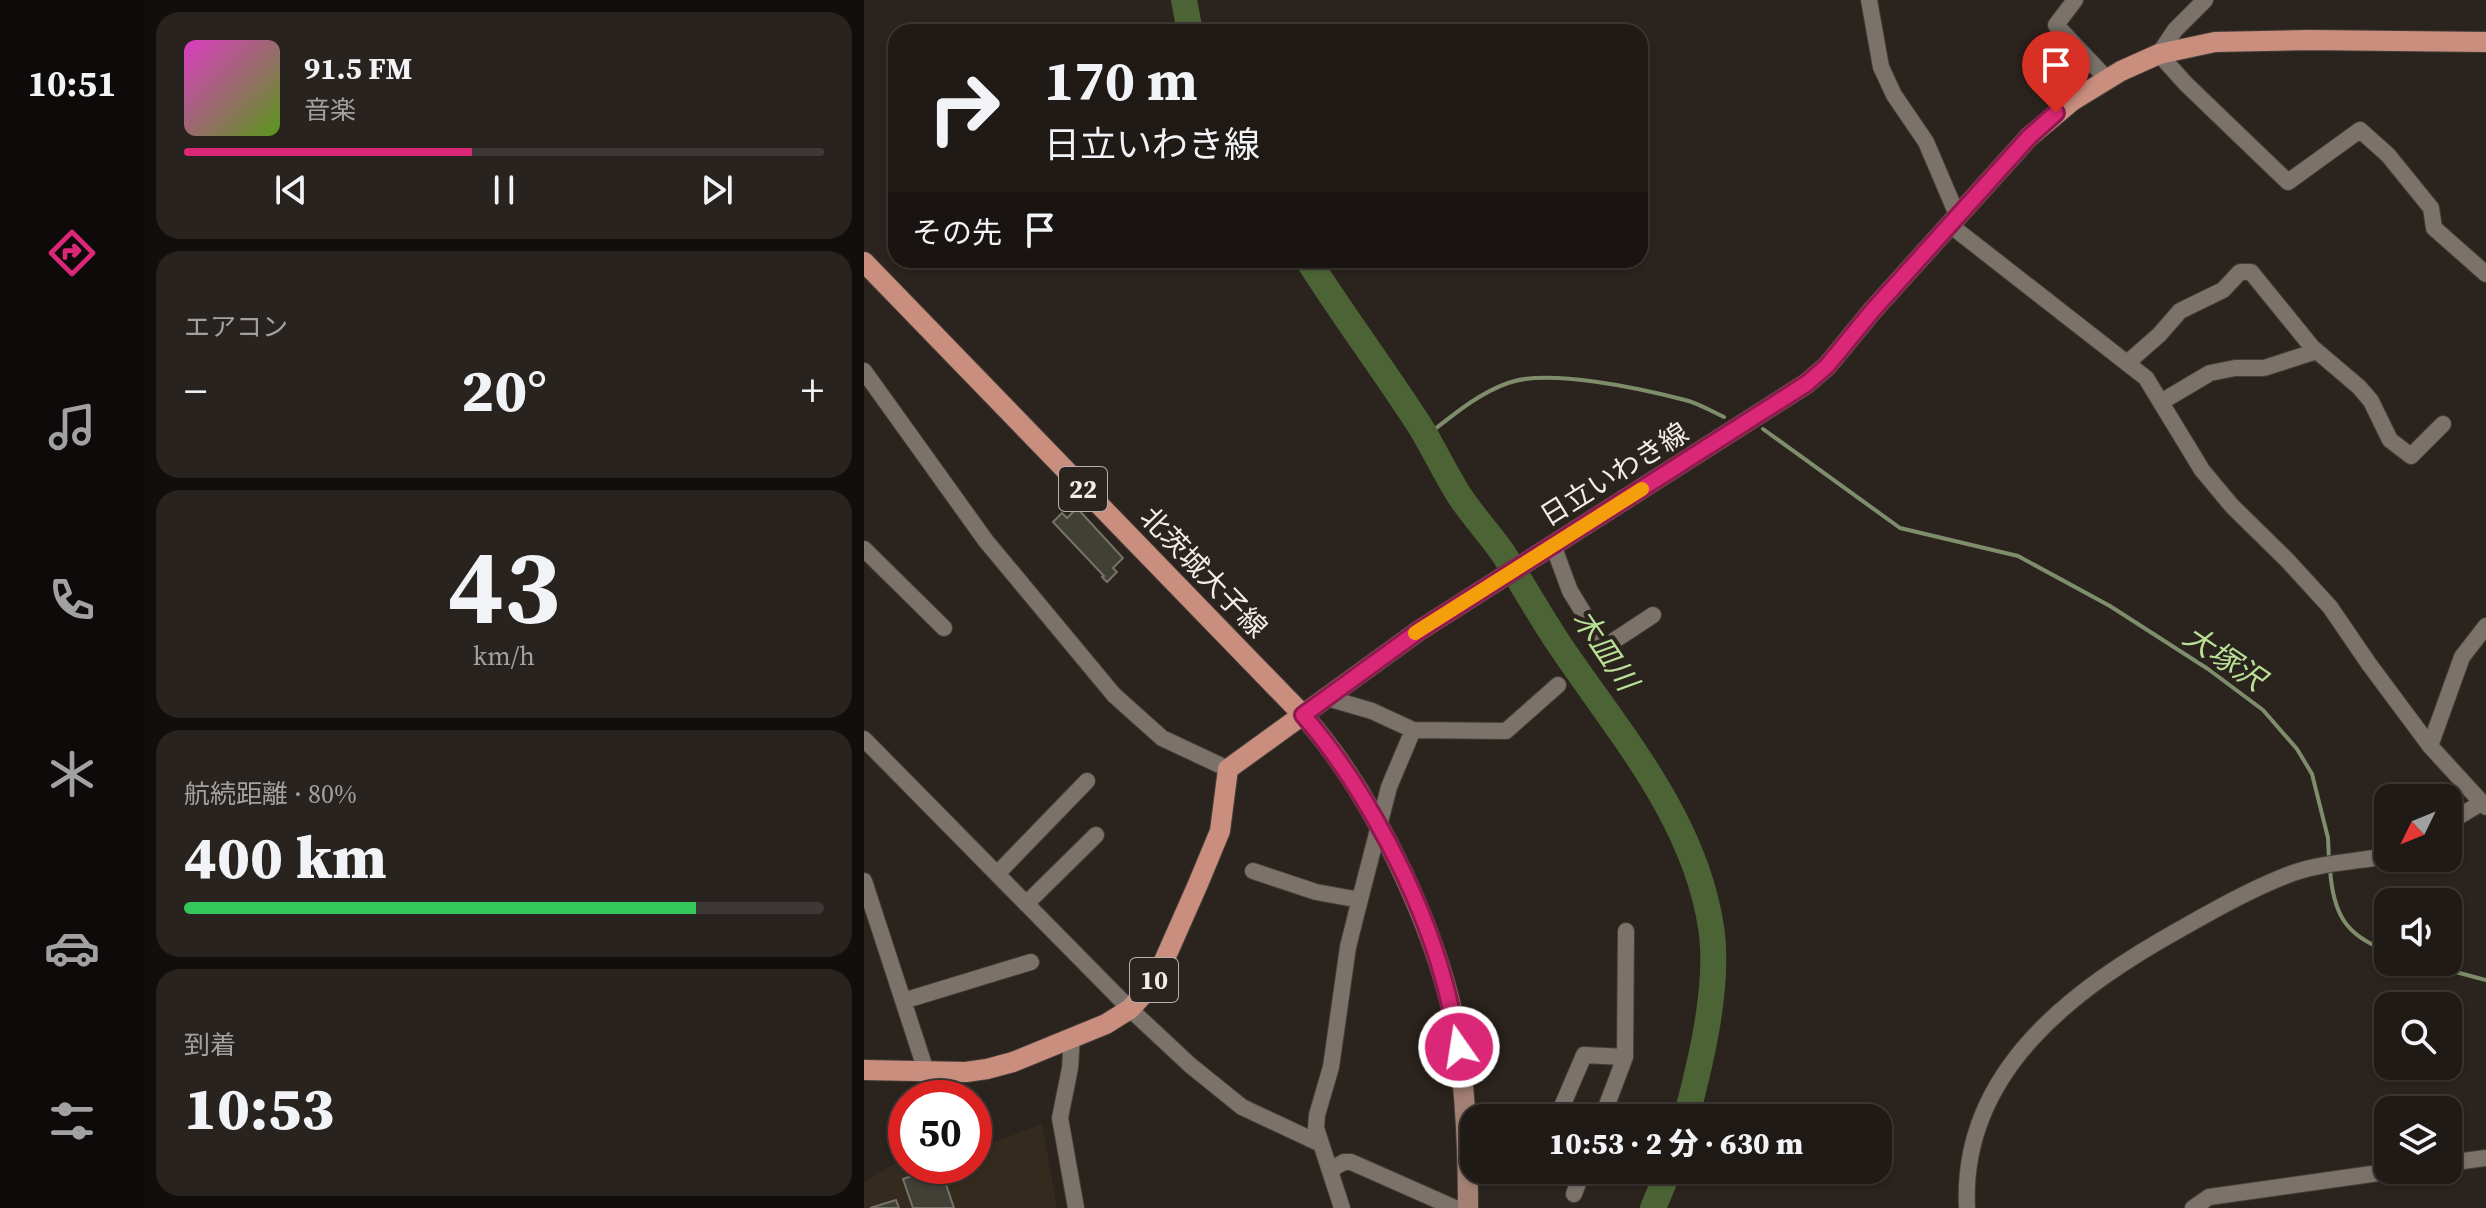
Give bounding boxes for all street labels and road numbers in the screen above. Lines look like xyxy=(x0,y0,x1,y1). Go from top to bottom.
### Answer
street label: 日立いわき線 xyxy=(1533,413,1695,535)
road number: 22 xyxy=(1059,467,1107,511)
street label: 北茨城大子線 xyxy=(1132,498,1276,646)
road number: 10 xyxy=(1130,958,1178,1002)

